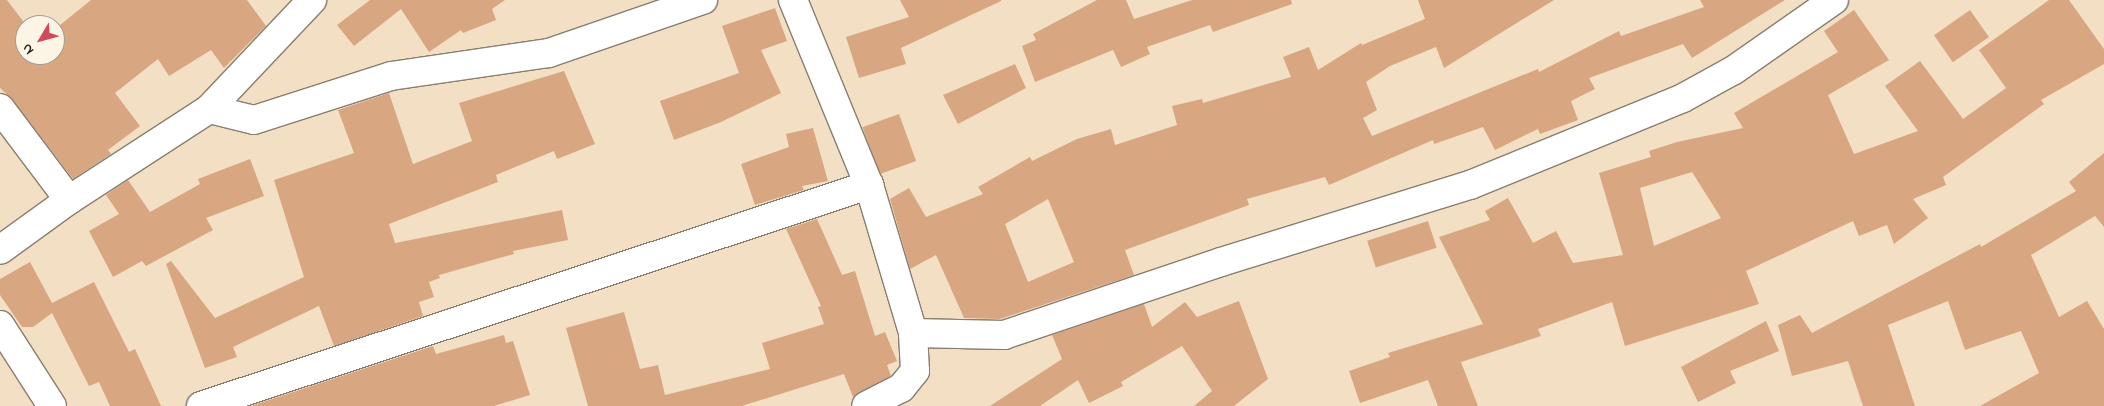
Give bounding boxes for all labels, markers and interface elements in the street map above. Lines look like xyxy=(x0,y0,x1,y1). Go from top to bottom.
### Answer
north arrow xyxy=(15,15,65,65)
text: N xyxy=(17,39,40,59)

